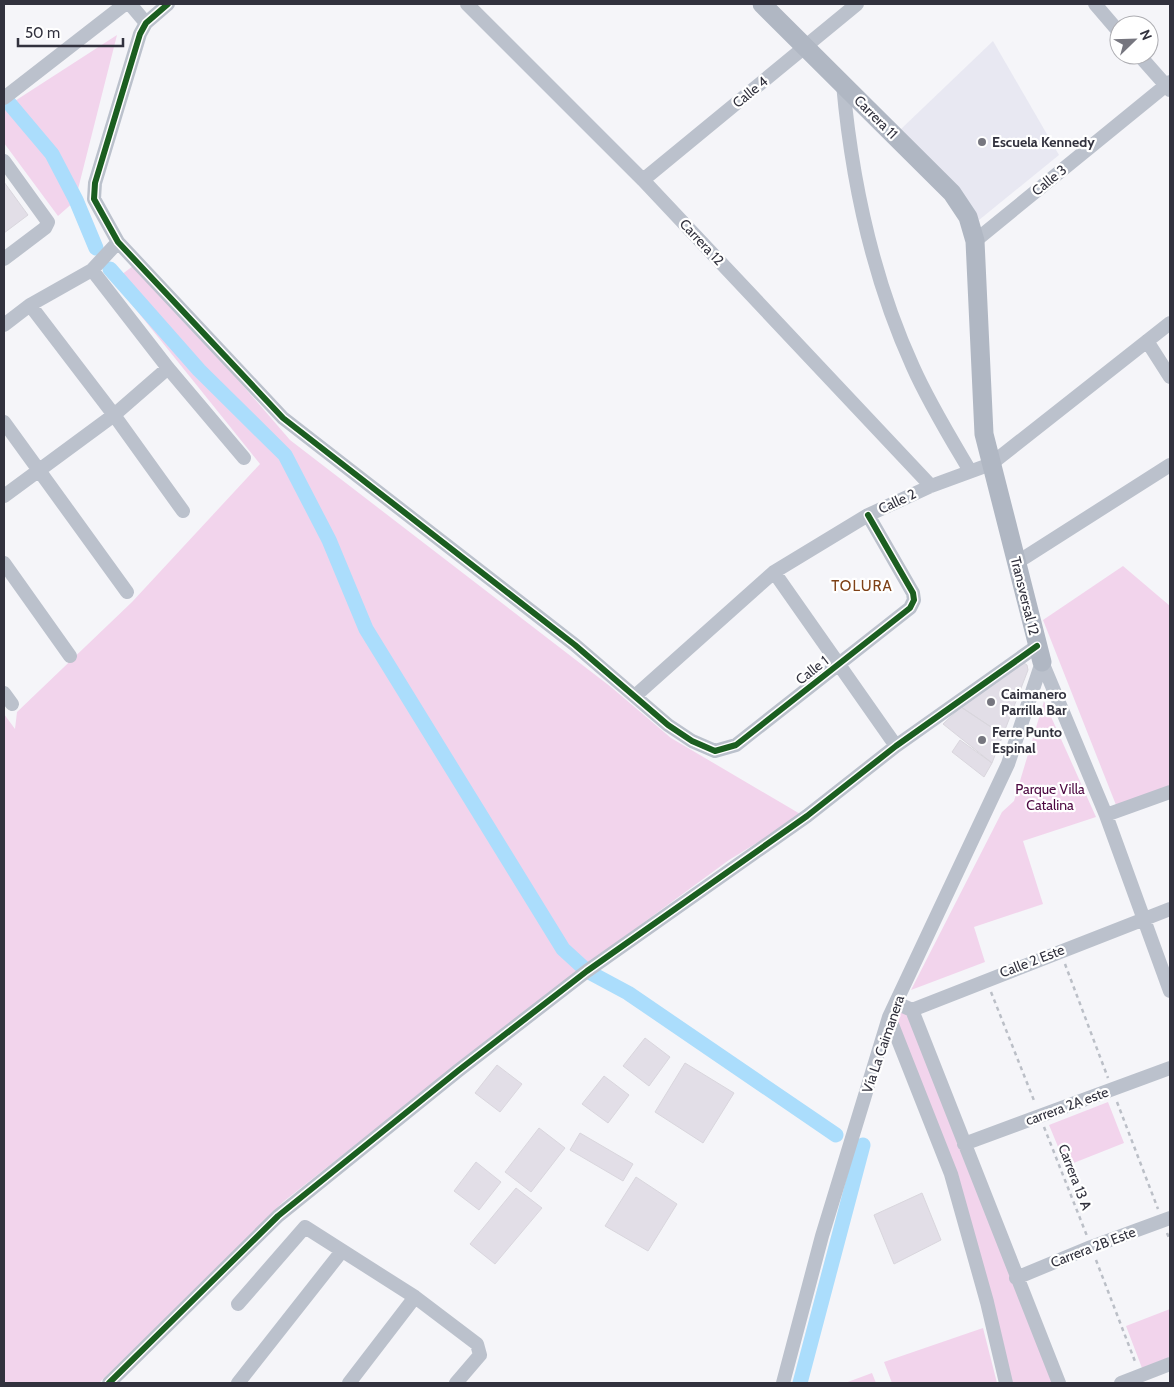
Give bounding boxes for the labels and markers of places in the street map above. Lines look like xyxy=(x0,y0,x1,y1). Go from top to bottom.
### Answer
place label: Escuela Kennedy xyxy=(992,133,1095,151)
marker: Escuela Kennedy xyxy=(976,136,988,148)
place label: Caimanero Parrilla Bar xyxy=(1001,685,1067,719)
marker: Caimanero Parrilla Bar xyxy=(985,696,997,708)
place label: Ferre Punto Espinal xyxy=(992,723,1062,757)
marker: Ferre Punto Espinal xyxy=(976,734,988,746)

